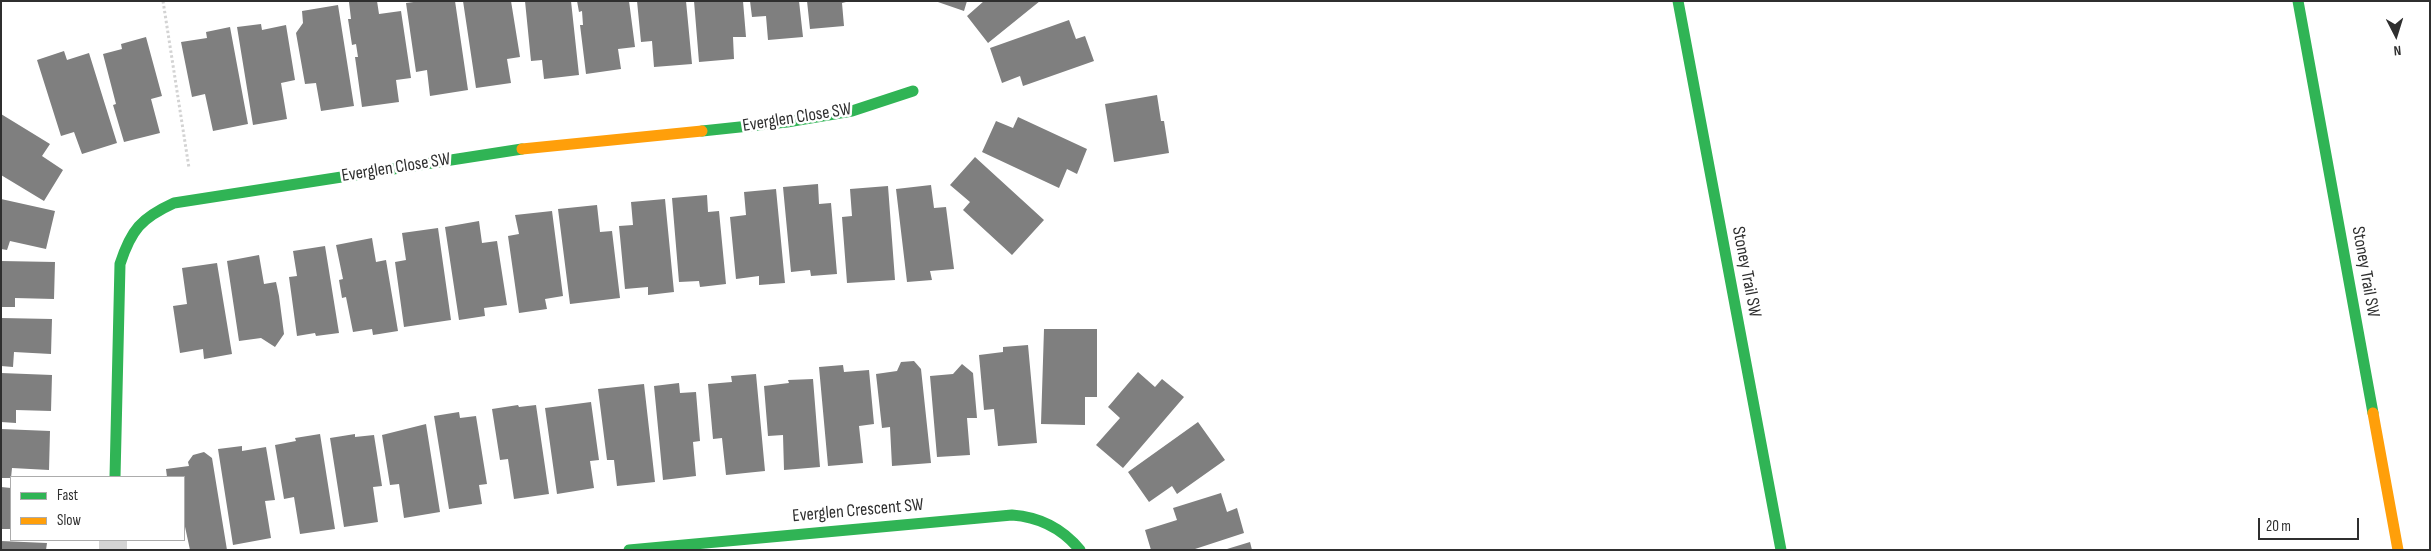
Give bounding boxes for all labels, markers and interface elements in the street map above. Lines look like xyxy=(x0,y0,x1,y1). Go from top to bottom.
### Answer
north arrow xyxy=(2371,10,2421,60)
text: N xyxy=(2393,42,2402,59)
street label: Everglen Close SW xyxy=(741,99,853,137)
street label: Everglen Close SW xyxy=(340,149,452,187)
street label: Stoney Trail SW xyxy=(1727,225,1765,319)
street label: Stoney Trail SW xyxy=(2346,225,2384,319)
legend xyxy=(10,476,185,541)
text: Fast xyxy=(57,486,78,505)
street label: Everglen Crescent SW xyxy=(791,495,925,527)
scale bar xyxy=(2261,508,2362,540)
text: Slow xyxy=(57,511,81,530)
text: 20 m xyxy=(2266,517,2291,536)

